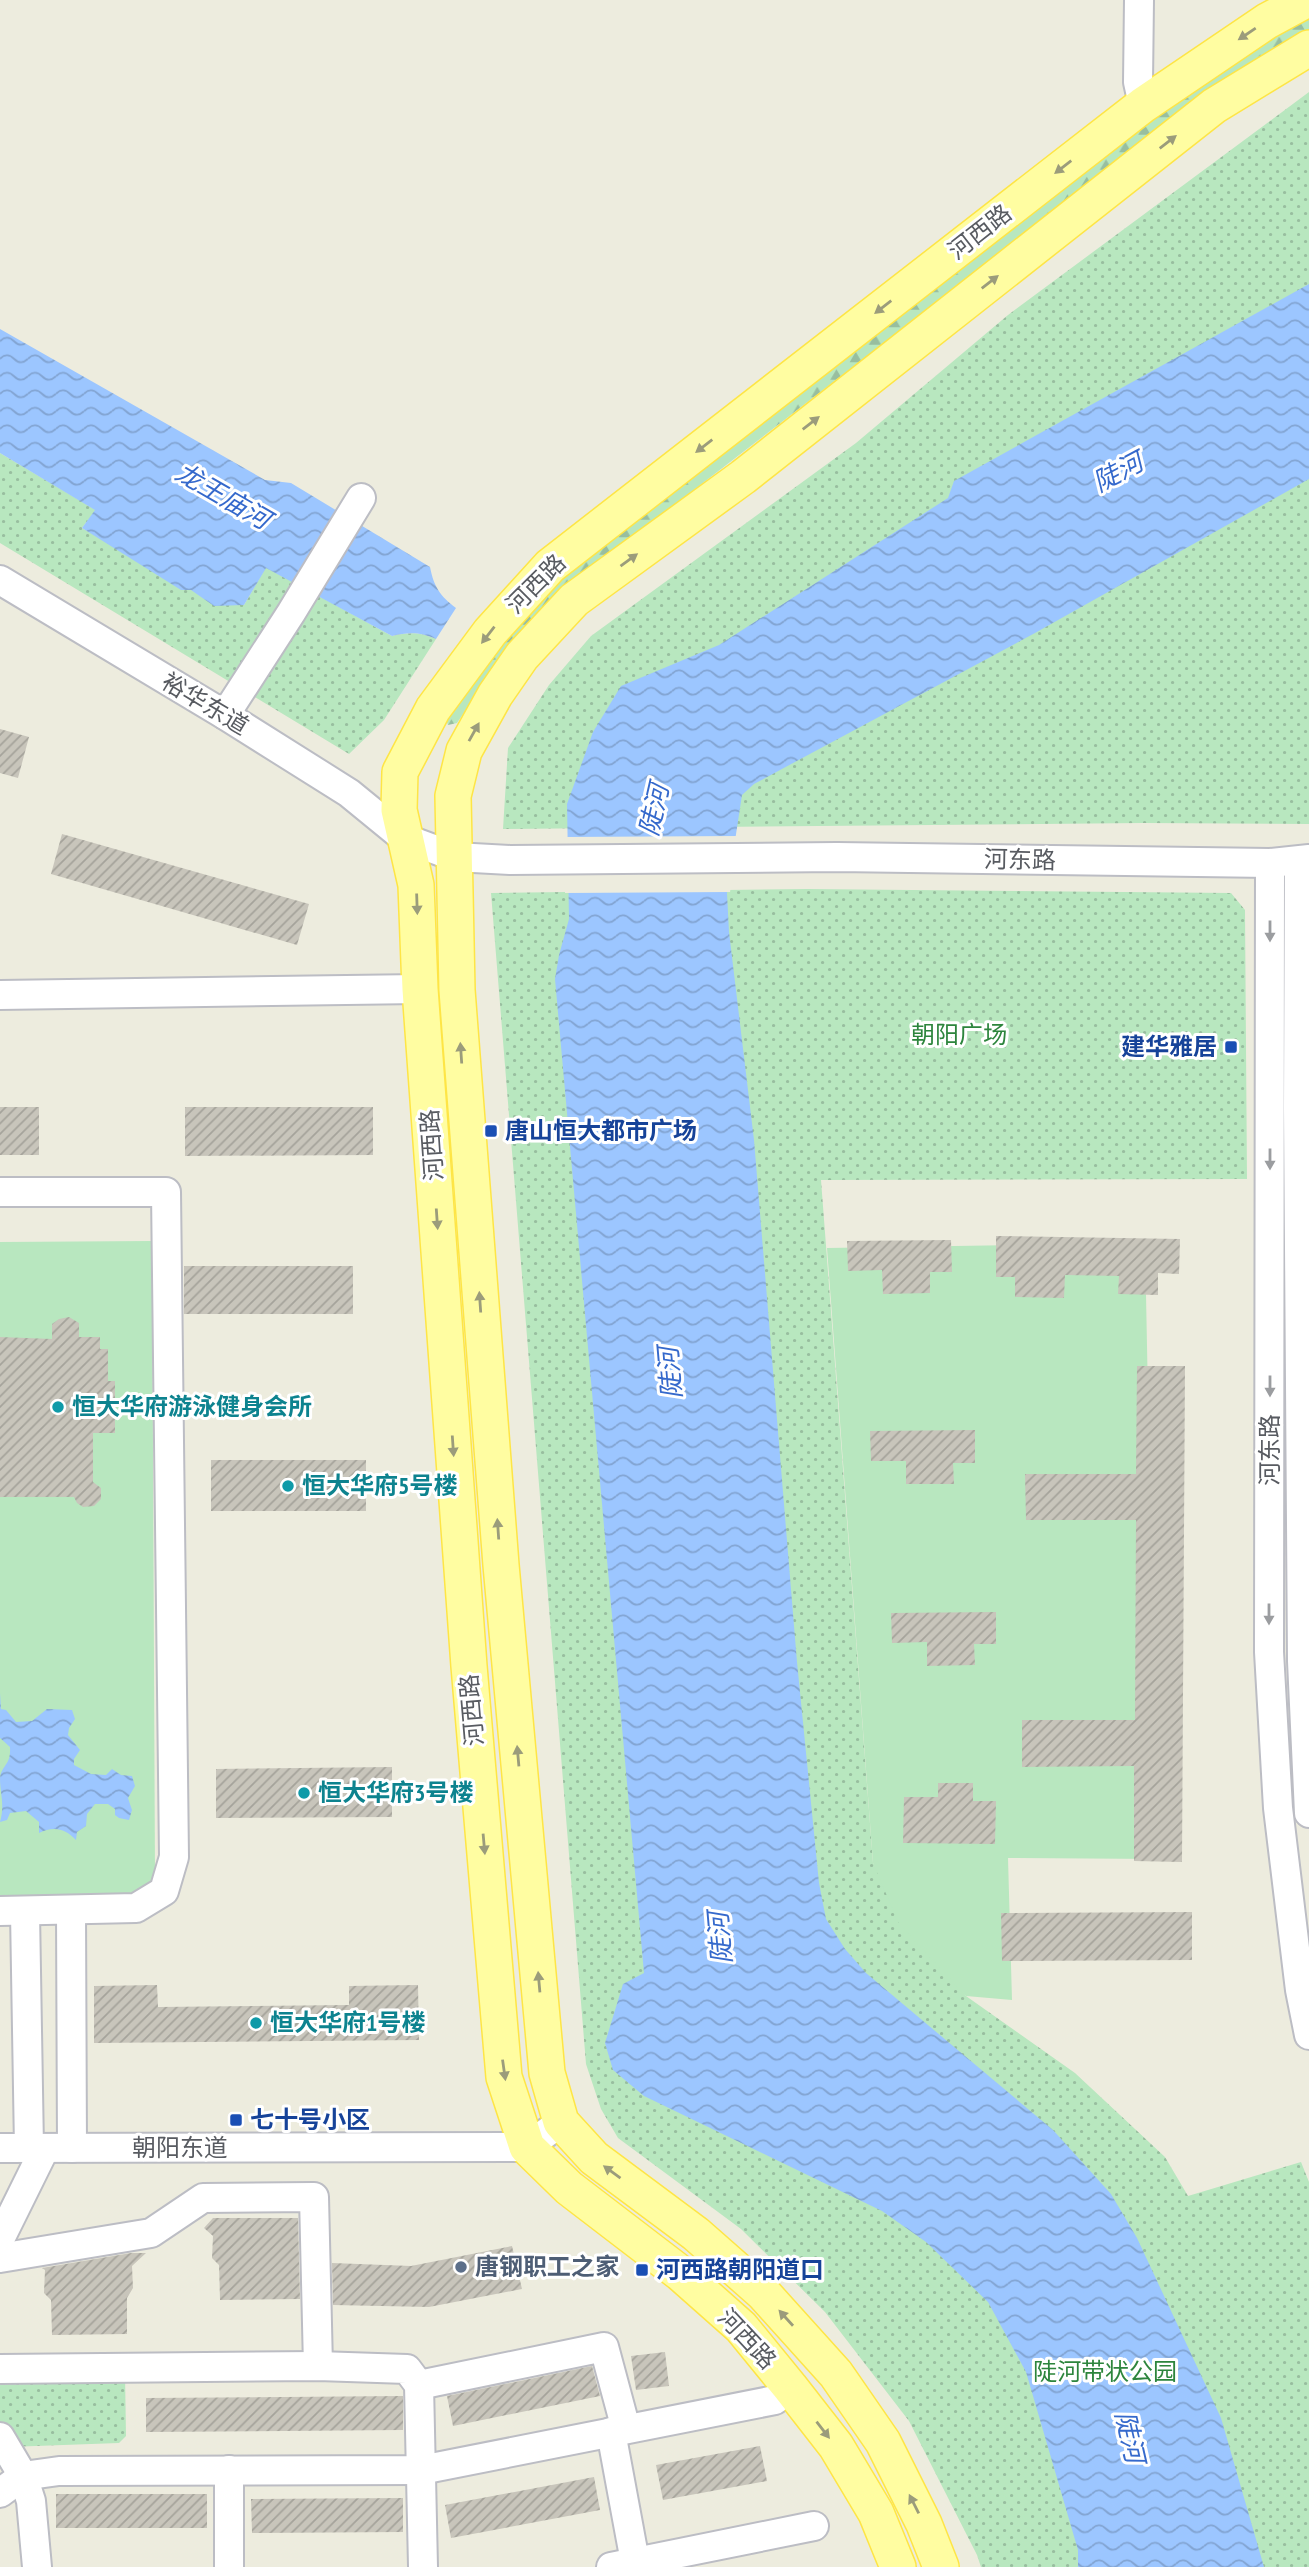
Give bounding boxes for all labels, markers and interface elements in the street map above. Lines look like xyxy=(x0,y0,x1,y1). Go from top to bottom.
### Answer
one-way arrow xyxy=(1238,27,1257,40)
one-way arrow xyxy=(1159,134,1177,149)
one-way arrow xyxy=(1054,159,1072,173)
street label: 河西路 xyxy=(942,197,1018,266)
one-way arrow xyxy=(980,275,998,290)
one-way arrow xyxy=(875,299,893,314)
one-way arrow xyxy=(801,415,819,430)
one-way arrow xyxy=(695,439,713,454)
water label: 陡河 xyxy=(1087,442,1153,498)
water label: 龙王庙河 xyxy=(170,455,281,538)
street label: 河西路 xyxy=(499,547,572,620)
one-way arrow xyxy=(620,553,638,567)
one-way arrow xyxy=(480,626,495,644)
street label: 裕华东道 xyxy=(156,666,254,742)
one-way arrow xyxy=(468,722,480,742)
water label: 陡河 xyxy=(632,776,677,839)
street label: 河东路 xyxy=(984,843,1056,876)
one-way arrow xyxy=(412,893,423,915)
one-way arrow xyxy=(1264,920,1276,942)
park label: 朝阳广场 xyxy=(911,1019,1007,1050)
place label: 建华雅居 xyxy=(1121,1031,1217,1062)
marker: 建华雅居 xyxy=(1223,1039,1239,1055)
one-way arrow xyxy=(455,1042,466,1064)
street label: 河西路 xyxy=(414,1108,449,1182)
place label: 唐山恒大都市广场 xyxy=(505,1115,697,1146)
marker: 唐山恒大都市广场 xyxy=(483,1123,499,1139)
one-way arrow xyxy=(1264,1148,1276,1170)
one-way arrow xyxy=(432,1208,443,1230)
one-way arrow xyxy=(475,1291,486,1313)
water label: 陡河 xyxy=(650,1341,688,1400)
one-way arrow xyxy=(1264,1375,1276,1397)
place label: 恒大华府游泳健身会所 xyxy=(72,1391,312,1422)
marker: 恒大华府游泳健身会所 xyxy=(50,1399,66,1415)
street label: 河东路 xyxy=(1254,1414,1285,1486)
one-way arrow xyxy=(448,1435,459,1457)
place label: 恒大华府5号楼 xyxy=(302,1470,457,1501)
marker: 恒大华府5号楼 xyxy=(280,1478,296,1494)
one-way arrow xyxy=(492,1518,503,1540)
one-way arrow xyxy=(1263,1603,1275,1625)
street label: 河西路 xyxy=(453,1673,490,1747)
one-way arrow xyxy=(512,1744,523,1766)
place label: 恒大华府3号楼 xyxy=(318,1777,473,1808)
marker: 恒大华府3号楼 xyxy=(296,1785,312,1801)
one-way arrow xyxy=(479,1833,490,1855)
water label: 陡河 xyxy=(700,1906,738,1965)
one-way arrow xyxy=(533,1971,544,1993)
place label: 恒大华府1号楼 xyxy=(270,2007,425,2038)
marker: 恒大华府1号楼 xyxy=(248,2015,264,2031)
one-way arrow xyxy=(499,2059,510,2081)
place label: 七十号小区 xyxy=(250,2104,370,2135)
marker: 七十号小区 xyxy=(228,2112,244,2128)
street label: 朝阳东道 xyxy=(132,2132,228,2163)
one-way arrow xyxy=(603,2165,622,2179)
place label: 唐钢职工之家 xyxy=(475,2251,619,2282)
place label: 河西路朝阳道口 xyxy=(656,2254,824,2285)
marker: 唐钢职工之家 xyxy=(453,2259,469,2275)
marker: 河西路朝阳道口 xyxy=(634,2262,650,2278)
street label: 河西路 xyxy=(711,2302,783,2376)
one-way arrow xyxy=(778,2310,794,2327)
park label: 陡河带状公园 xyxy=(1033,2356,1177,2387)
water label: 陡河 xyxy=(1109,2408,1154,2471)
one-way arrow xyxy=(816,2420,831,2438)
one-way arrow xyxy=(909,2494,920,2514)

